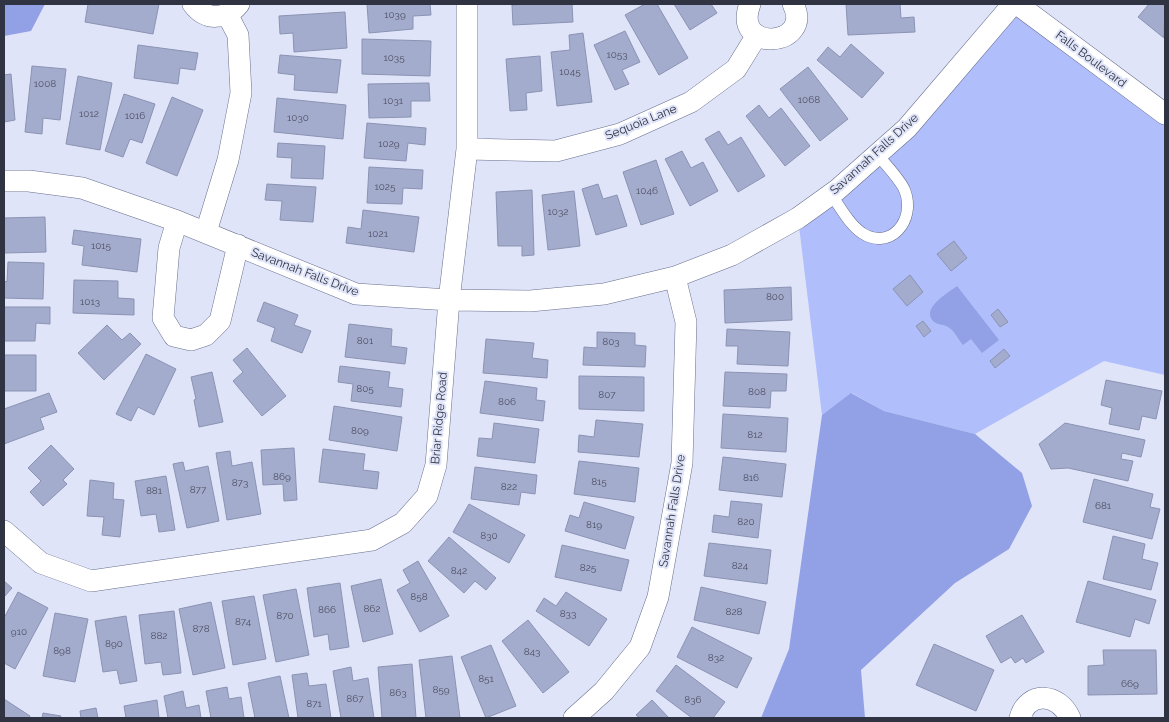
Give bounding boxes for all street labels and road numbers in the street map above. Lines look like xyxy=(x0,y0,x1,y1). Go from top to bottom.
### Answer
street label: Falls Boulevard xyxy=(1053,28,1129,90)
street label: Sequoia Lane xyxy=(603,101,679,143)
street label: Savannah Falls Drive xyxy=(827,111,921,197)
street label: Savannah Falls Drive xyxy=(249,245,361,299)
street label: Briar Ridge Road xyxy=(428,371,450,465)
street label: Savannah Falls Drive xyxy=(656,454,688,568)

